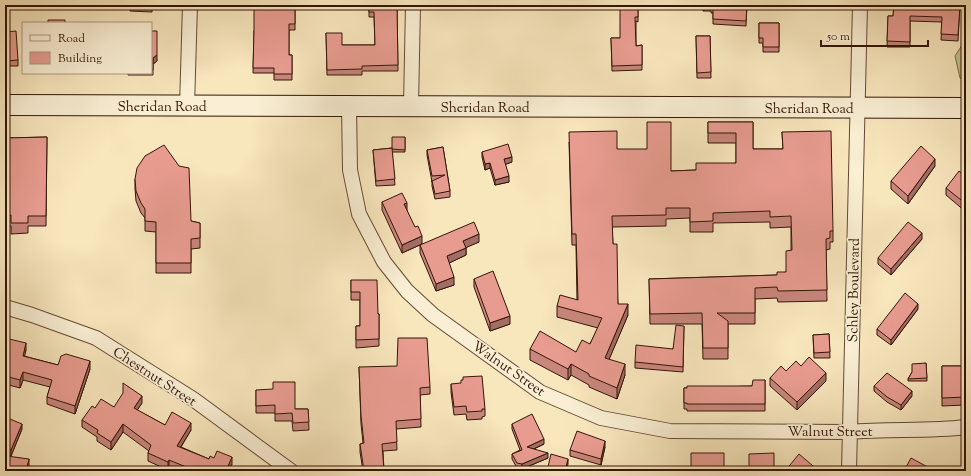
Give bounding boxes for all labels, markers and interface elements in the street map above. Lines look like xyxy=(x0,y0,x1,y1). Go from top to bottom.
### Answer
legend xyxy=(22,22,152,74)
scale bar xyxy=(821,22,928,48)
text: 50 m xyxy=(826,28,850,46)
text: Road xyxy=(58,30,85,48)
text: Building xyxy=(58,50,102,68)
street label: Sheridan Road xyxy=(117,98,207,118)
street label: Sheridan Road xyxy=(440,99,530,119)
street label: Sheridan Road xyxy=(764,100,854,120)
street label: Schley Boulevard xyxy=(844,238,866,342)
street label: Walnut Street xyxy=(467,337,549,402)
street label: Chestnut Street xyxy=(108,343,200,412)
street label: Walnut Street xyxy=(787,423,873,443)

